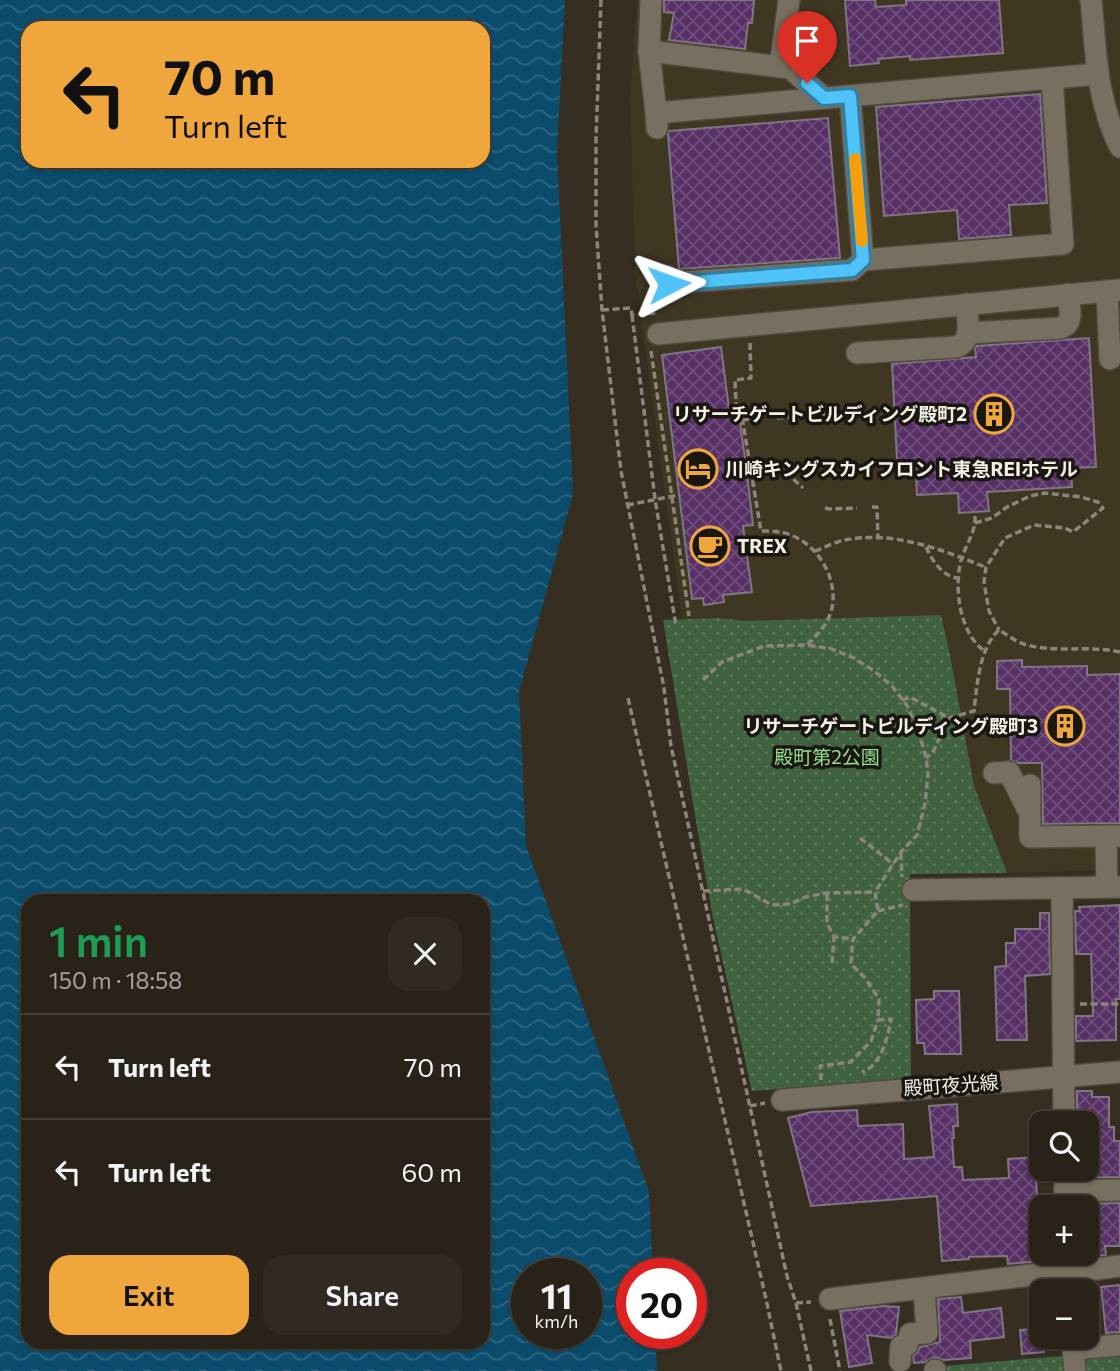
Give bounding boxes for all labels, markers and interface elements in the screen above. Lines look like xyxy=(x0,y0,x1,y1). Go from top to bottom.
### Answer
pin xyxy=(777,11,837,83)
icon: arrive xyxy=(788,22,826,60)
text: 70 m xyxy=(164,45,275,105)
icon: left xyxy=(49,49,140,140)
text: Turn left xyxy=(164,105,288,145)
position arrow xyxy=(632,247,706,321)
building icon: リサーチゲートビルディング殿町2 xyxy=(973,393,1015,435)
place label: リサーチゲートビルディング殿町2 xyxy=(673,402,967,425)
hotel icon: 川崎キングスカイフロント東急REIホテル xyxy=(677,448,719,490)
place label: 川崎キングスカイフロント東急REIホテル xyxy=(725,457,1078,480)
cafe icon: TREX xyxy=(689,525,731,567)
place label: TREX xyxy=(737,534,787,557)
building icon: リサーチゲートビルディング殿町3 xyxy=(1044,705,1086,747)
place label: リサーチゲートビルディング殿町3 xyxy=(743,714,1038,737)
park label: 殿町第2公園 xyxy=(774,745,880,768)
text: 1 min xyxy=(49,914,148,966)
button: close xyxy=(388,917,462,991)
text: 150 m · 18:58 xyxy=(49,966,182,994)
icon: left xyxy=(49,1048,87,1086)
text: Turn left xyxy=(108,1051,211,1082)
text: 70 m xyxy=(404,1051,462,1082)
street label: 殿町夜光線 xyxy=(903,1070,999,1099)
map controls xyxy=(1029,1111,1099,1349)
button: search xyxy=(1029,1111,1099,1181)
icon: left xyxy=(49,1153,87,1191)
text: Turn left xyxy=(108,1156,211,1187)
text: 60 m xyxy=(402,1156,462,1187)
button: + xyxy=(1029,1195,1099,1265)
button: Exit xyxy=(49,1255,249,1335)
button: Share xyxy=(263,1255,462,1335)
speed limit sign: 20 xyxy=(616,1258,707,1349)
text: 11 xyxy=(541,1273,572,1316)
button: − xyxy=(1029,1279,1099,1349)
text: km/h xyxy=(535,1310,578,1332)

